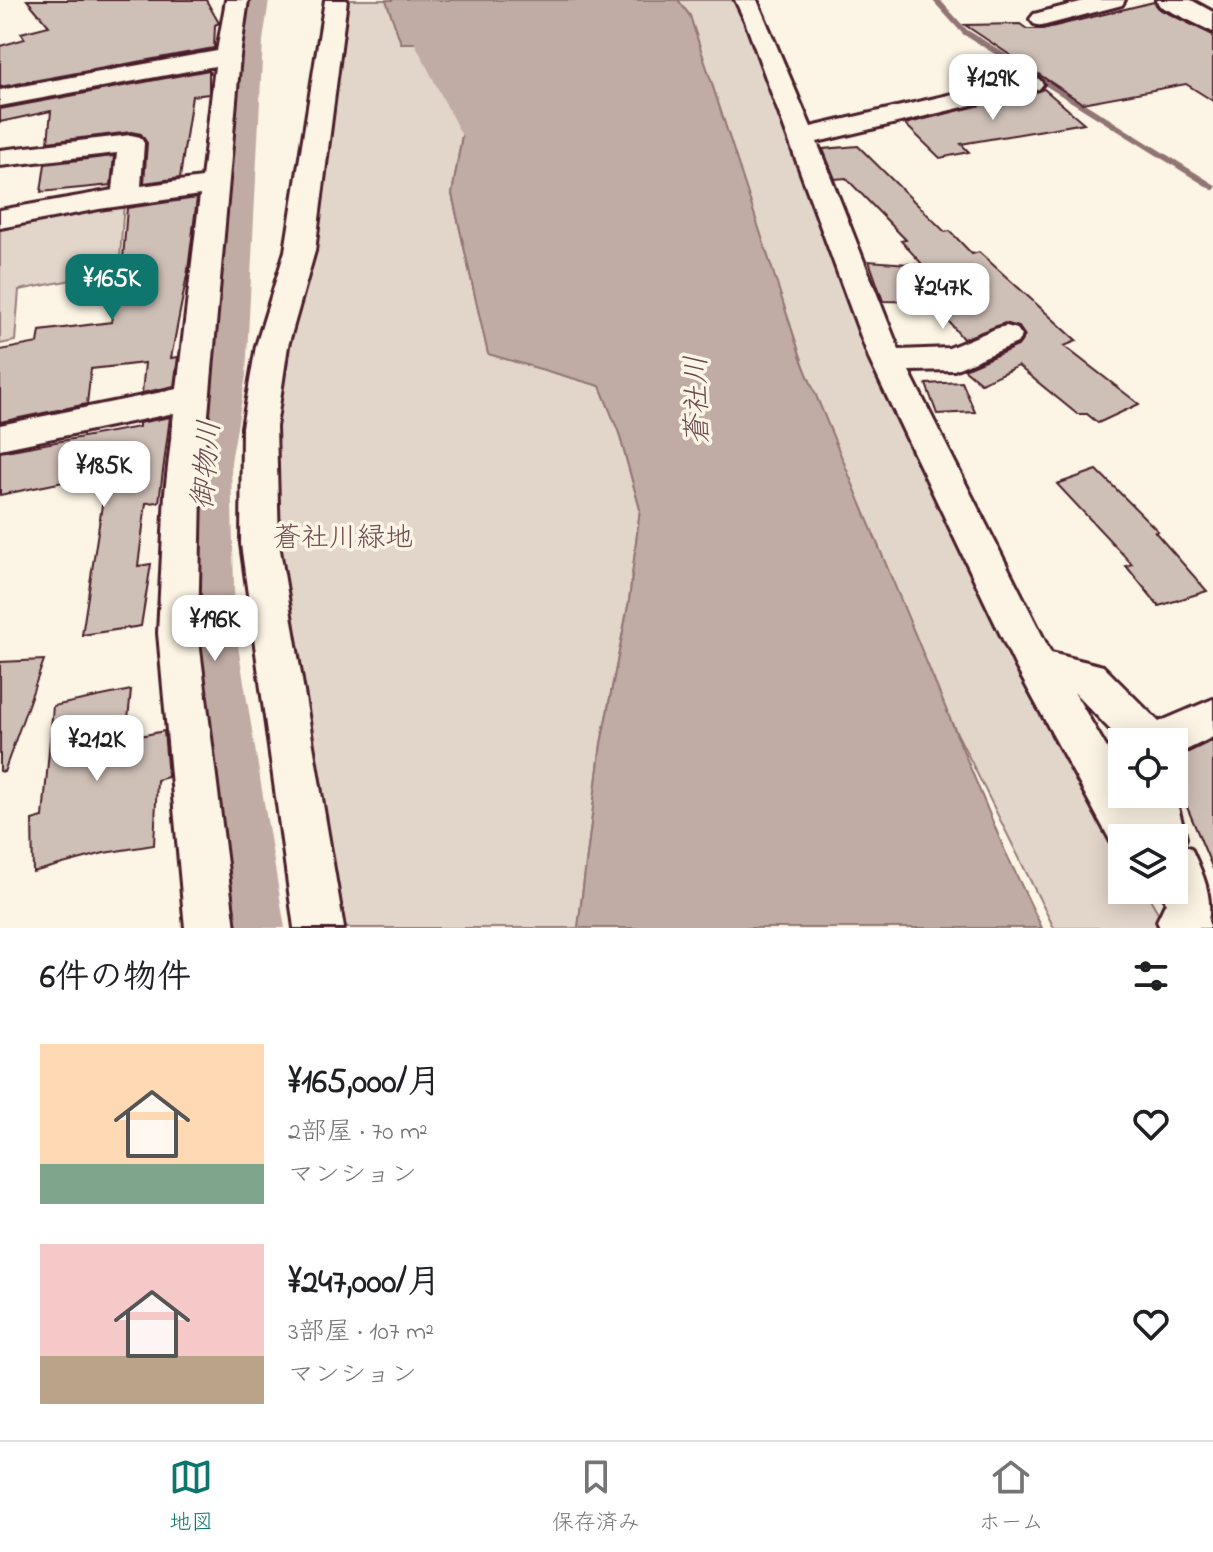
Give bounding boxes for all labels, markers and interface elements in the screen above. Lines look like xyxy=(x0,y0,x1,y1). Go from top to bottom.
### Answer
pin: ¥129K xyxy=(937,54,1049,122)
text: ¥129K xyxy=(967,61,1019,99)
pin: ¥165K xyxy=(56,254,168,322)
text: ¥165K xyxy=(83,261,141,299)
pin: ¥247K xyxy=(887,263,999,331)
text: ¥247K xyxy=(914,270,972,308)
water label: 蒼社川 xyxy=(676,355,722,445)
water label: 御物川 xyxy=(182,418,234,512)
pin: ¥185K xyxy=(48,441,160,509)
text: ¥185K xyxy=(76,448,132,486)
park label: 蒼社川緑地 xyxy=(273,519,413,560)
pin: ¥196K xyxy=(159,595,271,663)
text: ¥196K xyxy=(190,602,240,640)
pin: ¥212K xyxy=(41,715,153,783)
text: ¥212K xyxy=(69,722,125,760)
map controls xyxy=(1108,728,1188,904)
button: locate xyxy=(1108,728,1188,808)
button: layers xyxy=(1108,824,1188,904)
text: 6件の物件 xyxy=(40,954,191,1004)
icon: filters xyxy=(1129,954,1173,998)
text: ¥165,000/月 xyxy=(288,1059,441,1109)
icon: home xyxy=(104,1076,200,1172)
icon: heart xyxy=(1129,1102,1173,1146)
text: 2部屋 · 70 m² xyxy=(288,1114,428,1152)
text: マンション xyxy=(288,1157,417,1195)
text: ¥247,000/月 xyxy=(288,1259,441,1309)
icon: home xyxy=(104,1276,200,1372)
icon: heart xyxy=(1129,1302,1173,1346)
text: 3部屋 · 107 m² xyxy=(288,1314,434,1352)
text: マンション xyxy=(288,1357,417,1395)
tab: 地図 xyxy=(169,1455,213,1540)
tab: 保存済み xyxy=(552,1455,640,1540)
tab: ホーム xyxy=(979,1455,1044,1540)

